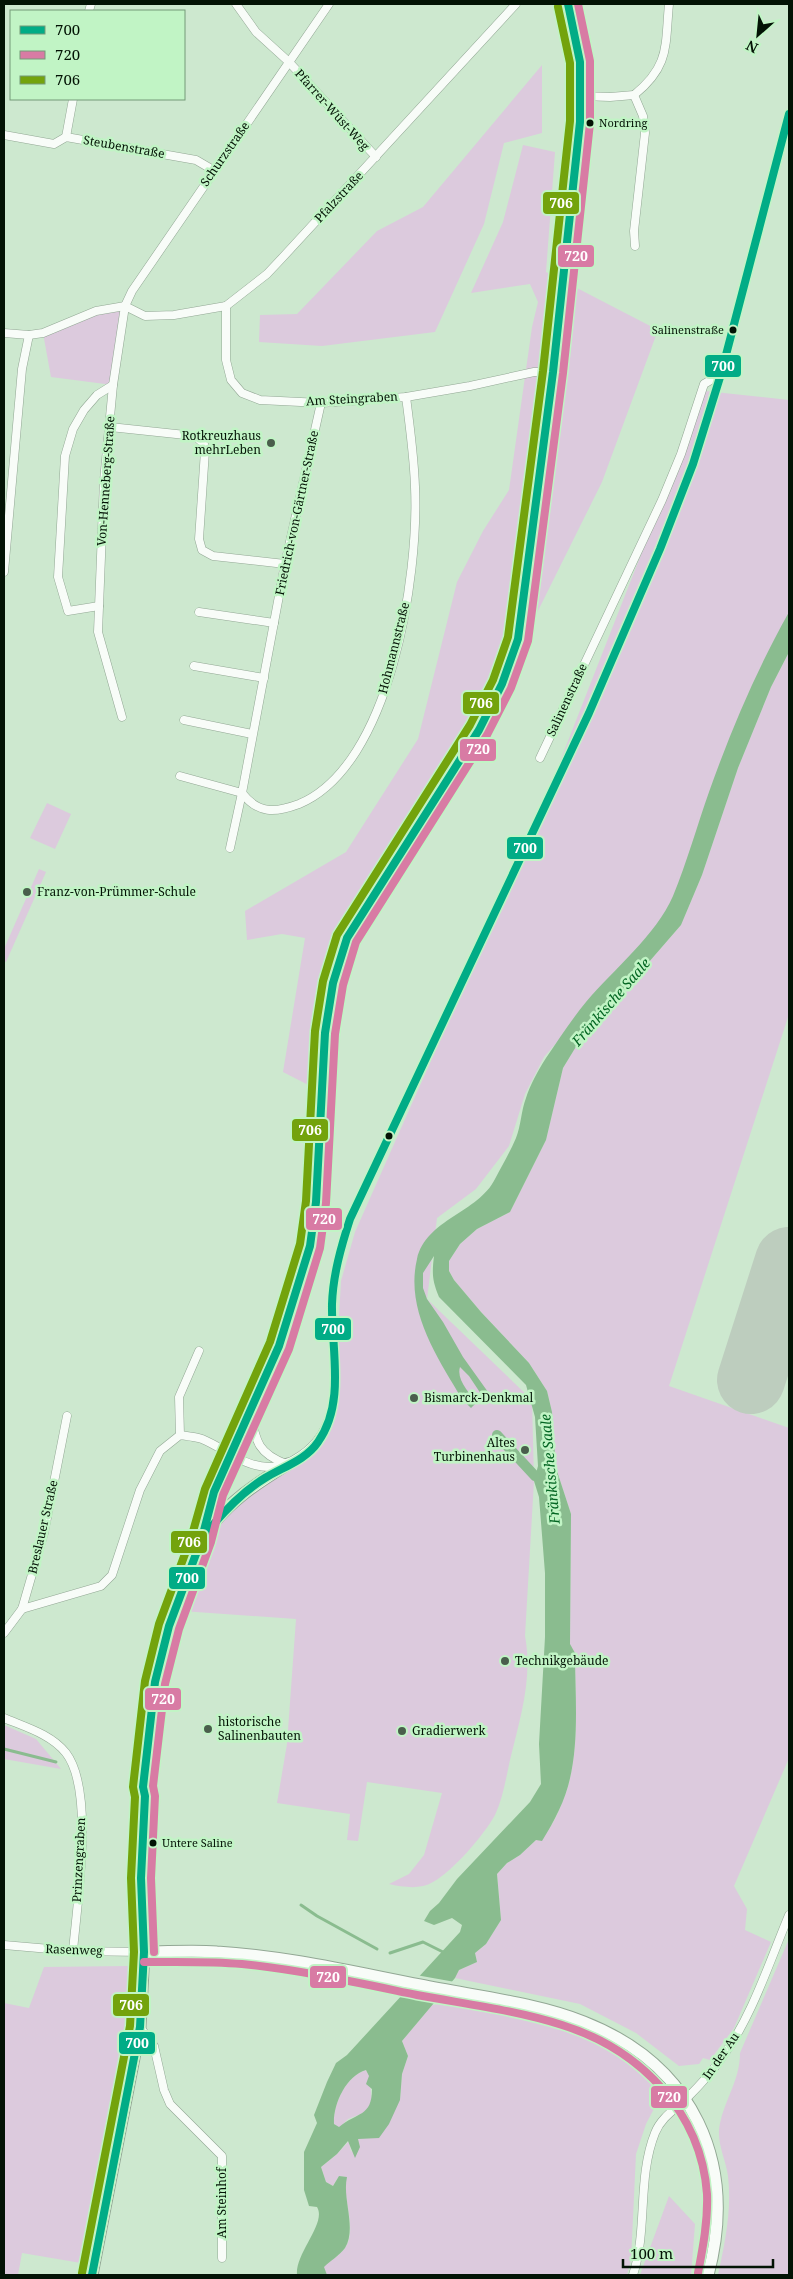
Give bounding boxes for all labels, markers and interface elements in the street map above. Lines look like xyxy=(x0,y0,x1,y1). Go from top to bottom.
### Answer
legend xyxy=(10,10,185,100)
north arrow xyxy=(733,10,783,60)
text: 700 xyxy=(55,19,80,39)
text: N xyxy=(743,36,761,58)
text: 720 xyxy=(55,44,80,64)
street label: Pfarrer-Wüst-Weg xyxy=(291,65,374,154)
text: 706 xyxy=(55,69,80,89)
place label: Nordring xyxy=(599,115,647,130)
street label: Schurzstraße xyxy=(196,118,253,189)
marker: Nordring xyxy=(585,118,595,128)
street label: Steubenstraße xyxy=(82,131,166,162)
street label: Pfalzstraße xyxy=(310,167,367,226)
line badge: 706 xyxy=(542,191,580,215)
text: 706 xyxy=(549,193,573,212)
line badge: 720 xyxy=(557,244,595,268)
text: 720 xyxy=(564,246,588,265)
place label: Salinenstraße xyxy=(652,322,724,337)
marker: Salinenstraße xyxy=(728,325,738,335)
line badge: 700 xyxy=(704,354,742,378)
text: 700 xyxy=(711,356,735,375)
street label: Am Steingraben xyxy=(306,388,399,409)
street label: Von-Henneberg-Straße xyxy=(92,415,119,547)
place label: Rotkreuzhaus mehrLeben xyxy=(182,427,261,458)
street label: Friedrich-von-Gärtner-Straße xyxy=(271,429,322,597)
marker: Rotkreuzhaus mehrLeben xyxy=(265,437,277,449)
street label: Hohmannstraße xyxy=(374,600,413,695)
street label: Salinenstraße xyxy=(542,661,591,739)
line badge: 706 xyxy=(462,691,500,715)
text: 706 xyxy=(469,693,493,712)
line badge: 720 xyxy=(459,738,497,762)
text: 720 xyxy=(466,739,490,758)
line badge: 700 xyxy=(506,836,544,860)
text: 700 xyxy=(513,838,537,857)
place label: Franz-von-Prümmer-Schule xyxy=(37,883,196,900)
marker: Franz-von-Prümmer-Schule xyxy=(21,886,33,898)
water label: Fränkische Saale xyxy=(567,954,654,1050)
line badge: 706 xyxy=(291,1118,329,1142)
text: 706 xyxy=(298,1120,322,1139)
unlabelled marker xyxy=(384,1131,394,1141)
line badge: 720 xyxy=(305,1207,343,1231)
text: 720 xyxy=(312,1209,336,1228)
line badge: 700 xyxy=(314,1317,352,1341)
text: 700 xyxy=(321,1319,345,1338)
place label: Bismarck-Denkmal xyxy=(424,1389,533,1406)
marker: Bismarck-Denkmal xyxy=(408,1392,420,1404)
water label: Fränkische Saale xyxy=(535,1413,564,1526)
place label: Altes Turbinenhaus xyxy=(434,1434,515,1465)
marker: Altes Turbinenhaus xyxy=(519,1444,531,1456)
street label: Breslauer Straße xyxy=(23,1478,62,1575)
line badge: 706 xyxy=(170,1530,208,1554)
text: 706 xyxy=(177,1532,201,1551)
line badge: 700 xyxy=(168,1566,206,1590)
text: 700 xyxy=(175,1568,199,1587)
place label: Technikgebäude xyxy=(515,1652,608,1669)
marker: Technikgebäude xyxy=(499,1655,511,1667)
line badge: 720 xyxy=(144,1687,182,1711)
text: 720 xyxy=(151,1689,175,1708)
place label: historische Salinenbauten xyxy=(218,1713,301,1744)
place label: Gradierwerk xyxy=(412,1722,486,1739)
marker: historische Salinenbauten xyxy=(202,1723,214,1735)
marker: Gradierwerk xyxy=(396,1725,408,1737)
street label: Prinzengraben xyxy=(68,1817,89,1903)
place label: Untere Saline xyxy=(162,1835,233,1850)
marker: Untere Saline xyxy=(148,1838,158,1848)
street label: Rasenweg xyxy=(45,1940,104,1959)
line badge: 720 xyxy=(309,1965,347,1989)
text: 720 xyxy=(316,1967,340,1986)
line badge: 706 xyxy=(112,1993,150,2017)
text: 706 xyxy=(119,1995,143,2014)
street label: In der Au xyxy=(698,2029,743,2083)
line badge: 700 xyxy=(118,2031,156,2055)
text: 700 xyxy=(125,2033,149,2052)
line badge: 720 xyxy=(650,2085,688,2109)
text: 720 xyxy=(657,2087,681,2106)
street label: Am Steinhof xyxy=(213,2166,230,2238)
scale bar xyxy=(623,2236,773,2268)
text: 100 m xyxy=(630,2243,673,2263)

